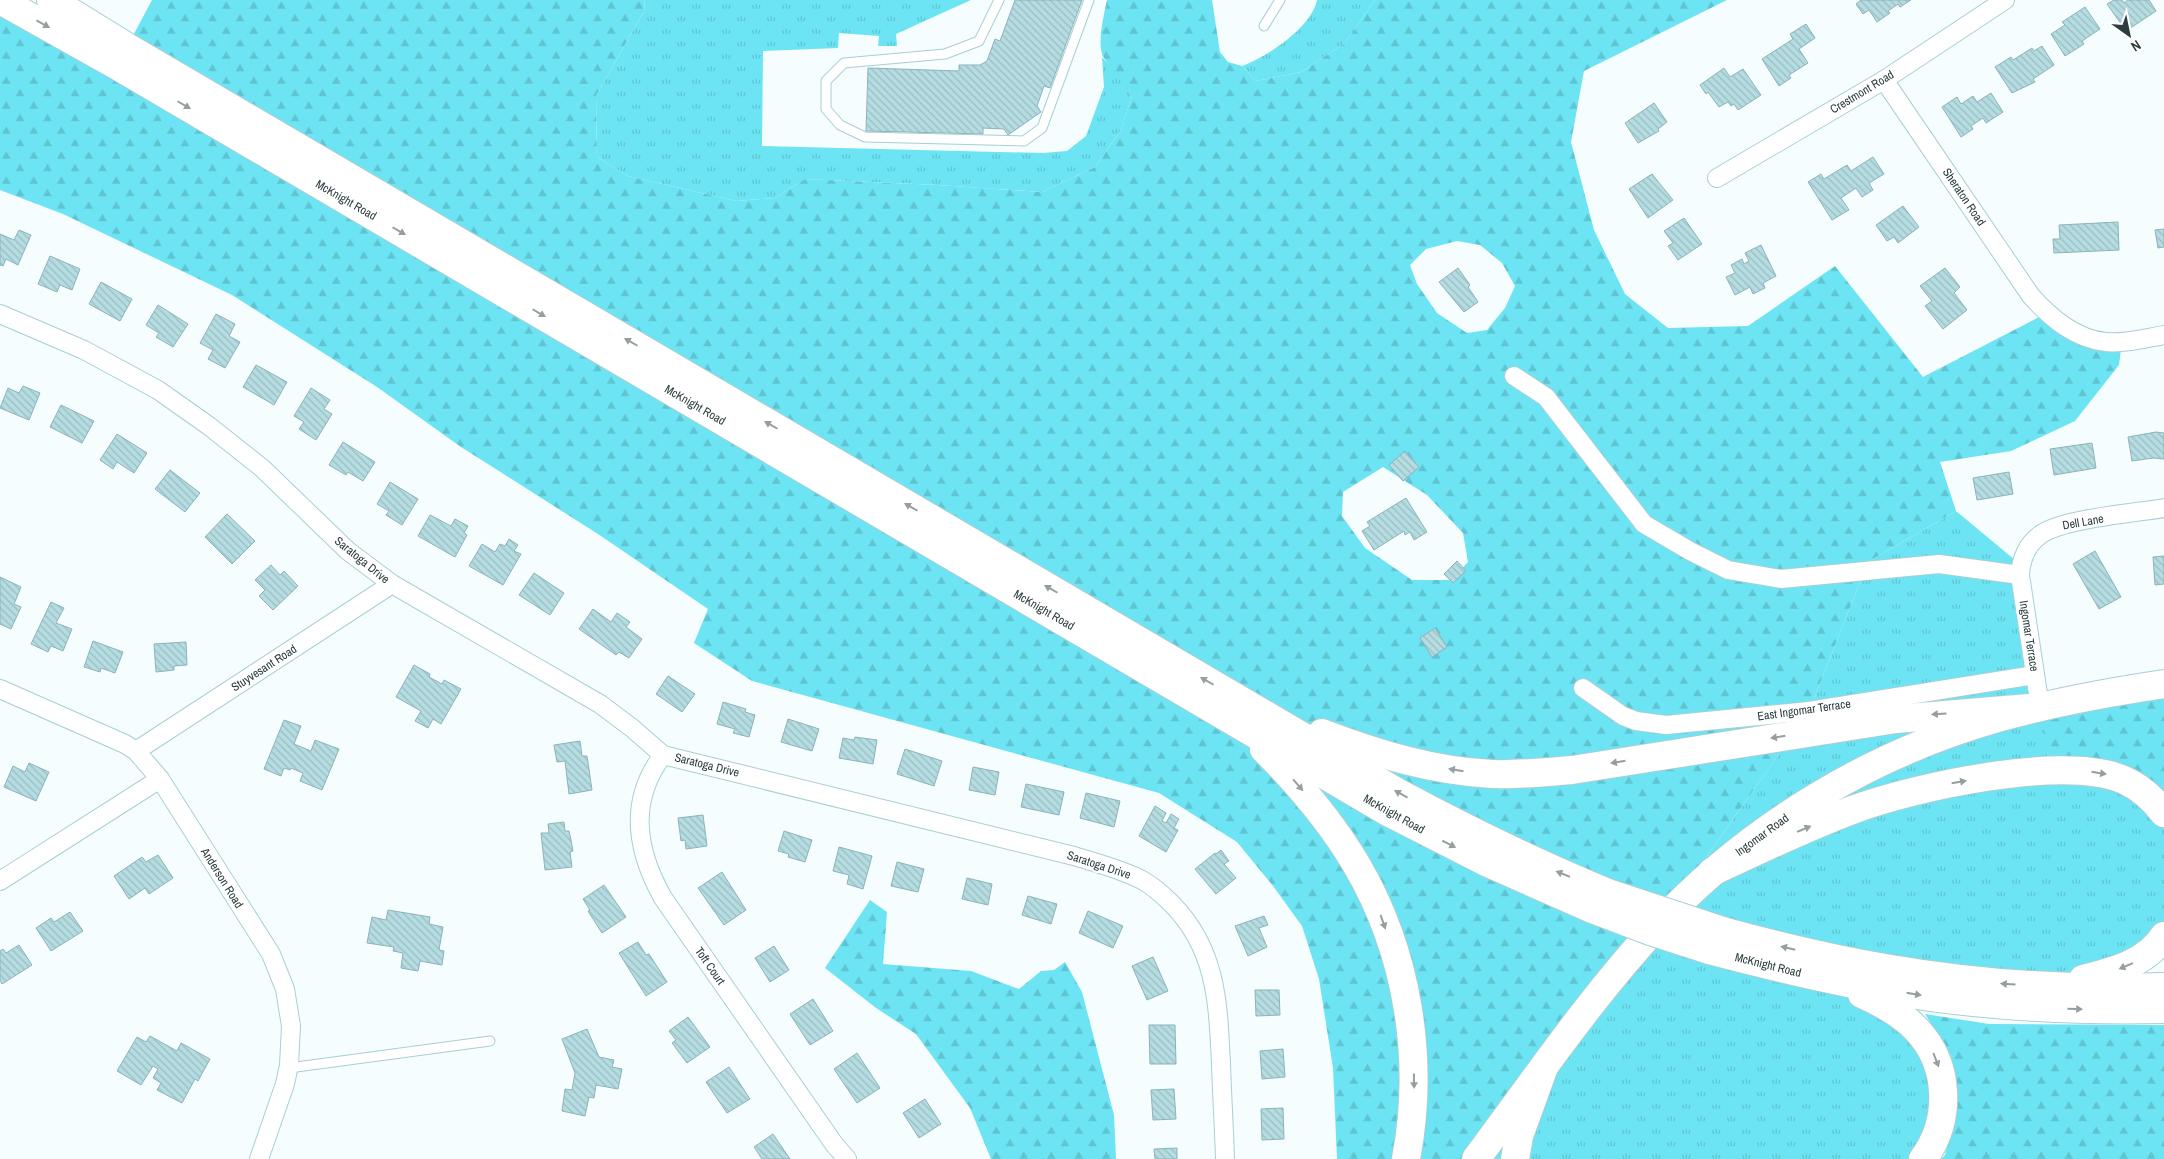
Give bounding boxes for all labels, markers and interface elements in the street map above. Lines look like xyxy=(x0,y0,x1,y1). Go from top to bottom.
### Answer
north arrow xyxy=(2104,10,2154,60)
one-way arrow xyxy=(35,20,50,28)
text: N xyxy=(2128,36,2144,56)
street label: Crestmont Road xyxy=(1827,67,1897,117)
one-way arrow xyxy=(177,100,190,109)
street label: Sheraton Road xyxy=(1939,165,1989,229)
street label: McKnight Road xyxy=(313,176,379,224)
one-way arrow xyxy=(393,227,406,236)
one-way arrow xyxy=(533,309,546,318)
one-way arrow xyxy=(624,338,637,347)
street label: McKnight Road xyxy=(662,381,728,429)
one-way arrow xyxy=(765,420,778,429)
one-way arrow xyxy=(905,502,918,511)
street label: Dell Lane xyxy=(2061,511,2105,533)
street label: Saratoga Drive xyxy=(331,533,393,587)
one-way arrow xyxy=(1044,585,1059,593)
street label: McKnight Road xyxy=(1011,586,1077,634)
street label: Ingomar Terrace xyxy=(2016,599,2042,673)
street label: Stuyvesant Road xyxy=(228,641,300,695)
one-way arrow xyxy=(1201,676,1214,685)
street label: East Ingomar Terrace xyxy=(1756,696,1852,724)
one-way arrow xyxy=(1931,711,1947,719)
one-way arrow xyxy=(1770,734,1786,742)
street label: Saratoga Drive xyxy=(673,749,741,781)
one-way arrow xyxy=(1609,759,1625,767)
one-way arrow xyxy=(1448,766,1464,774)
one-way arrow xyxy=(2091,770,2107,778)
one-way arrow xyxy=(1292,778,1303,791)
one-way arrow xyxy=(1951,778,1967,786)
one-way arrow xyxy=(1394,790,1409,798)
street label: McKnight Road xyxy=(1360,791,1428,837)
street label: Ingomar Road xyxy=(1732,810,1792,860)
one-way arrow xyxy=(1797,825,1811,833)
one-way arrow xyxy=(1442,840,1457,848)
street label: Anderson Road xyxy=(197,844,247,911)
street label: Saratoga Drive xyxy=(1065,847,1133,883)
one-way arrow xyxy=(1555,870,1570,877)
one-way arrow xyxy=(1379,915,1387,930)
street label: Toft Court xyxy=(691,944,729,988)
one-way arrow xyxy=(1780,944,1796,952)
street label: McKnight Road xyxy=(1733,949,1803,981)
one-way arrow xyxy=(2119,962,2133,970)
one-way arrow xyxy=(1999,979,2015,987)
one-way arrow xyxy=(1906,991,1922,999)
one-way arrow xyxy=(2068,1005,2084,1013)
one-way arrow xyxy=(1933,1053,1940,1068)
one-way arrow xyxy=(1410,1073,1418,1089)

